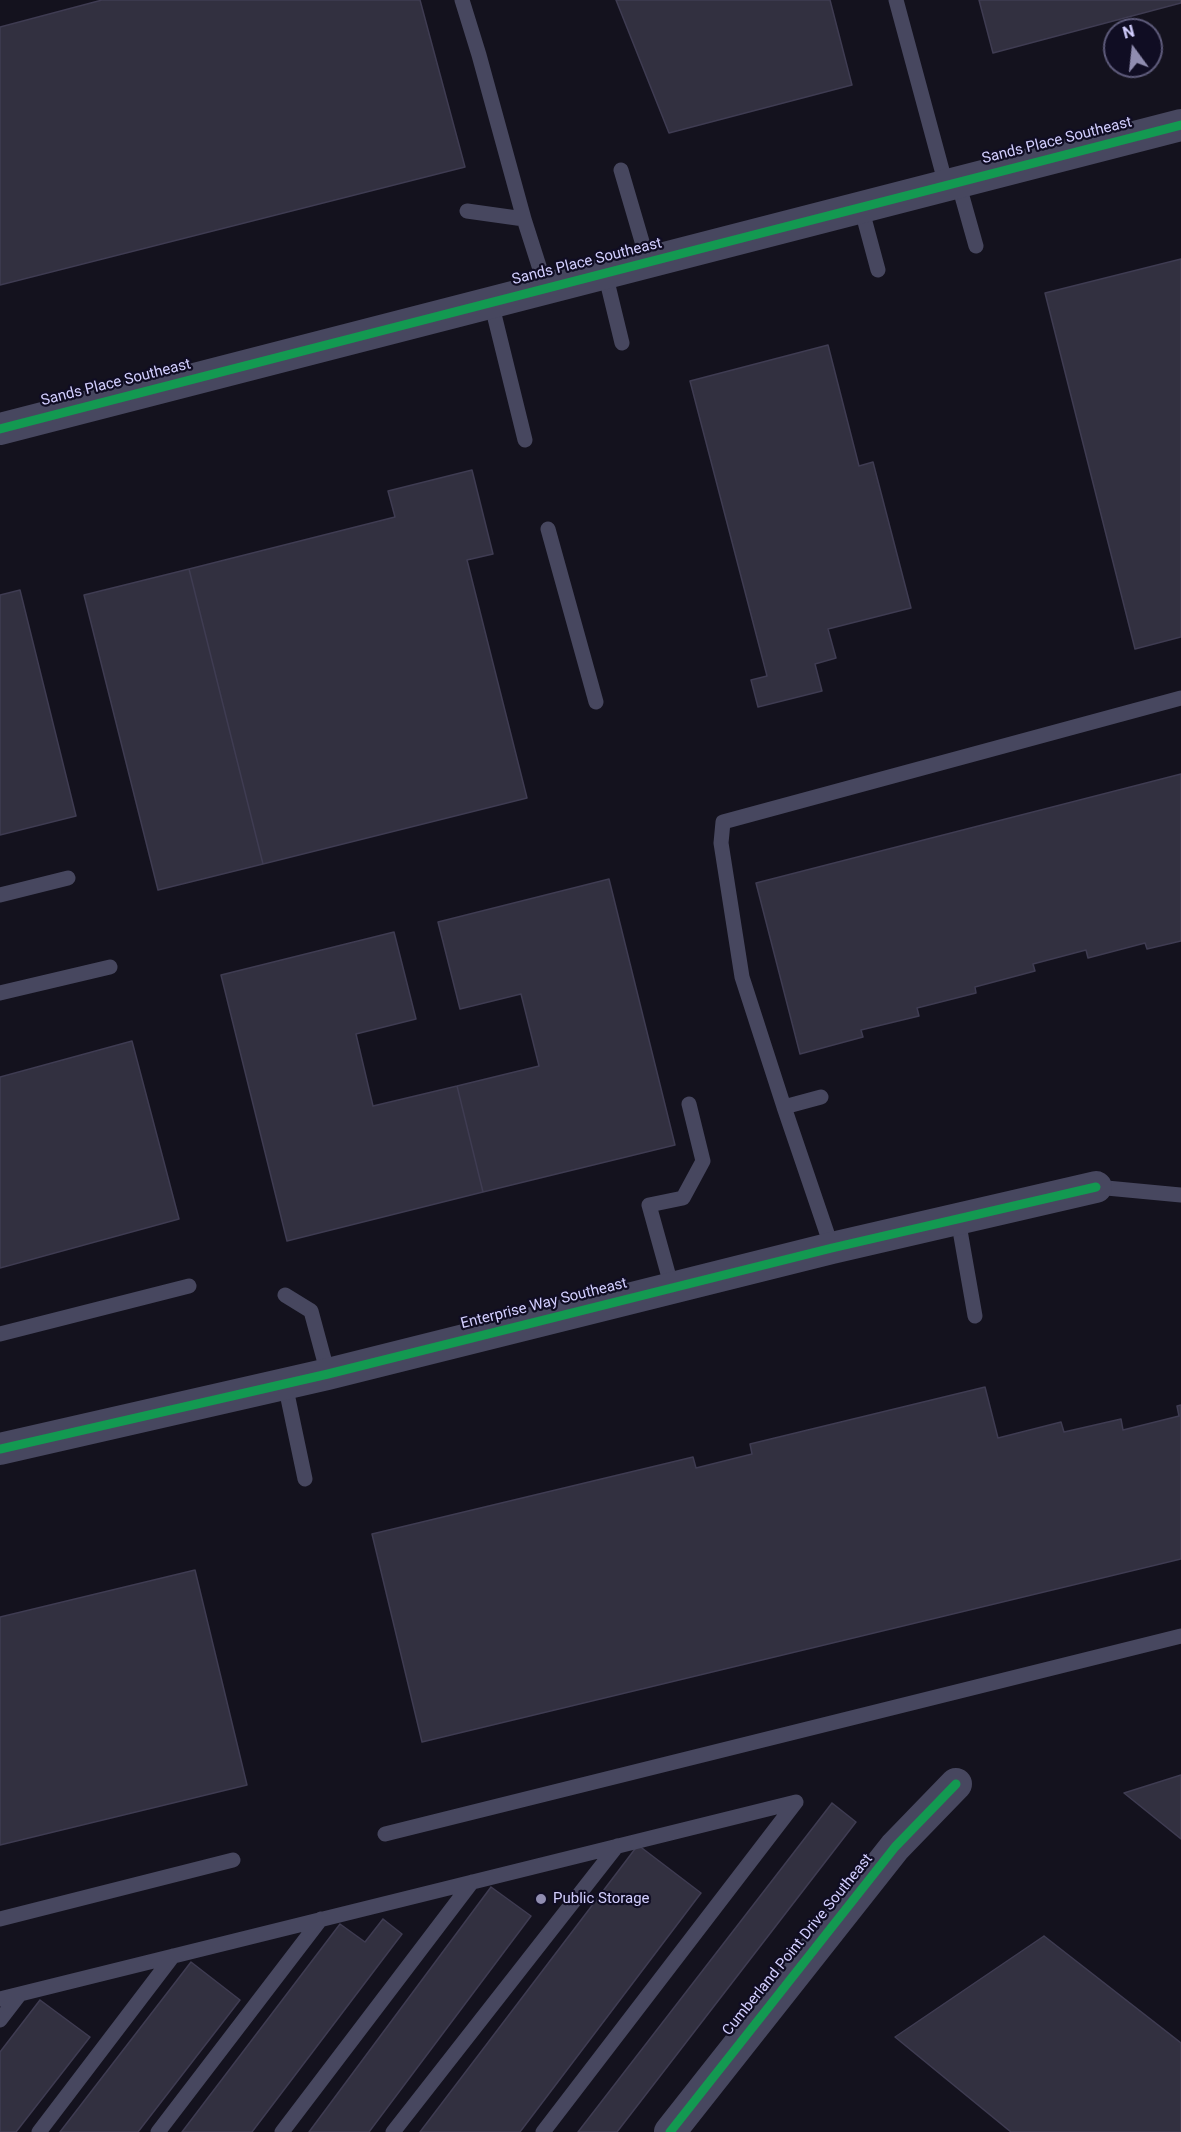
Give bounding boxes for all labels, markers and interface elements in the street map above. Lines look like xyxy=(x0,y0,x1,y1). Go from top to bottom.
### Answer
north arrow xyxy=(1103,18,1163,78)
text: N xyxy=(1121,21,1137,43)
street label: Sands Place Southeast xyxy=(980,114,1134,168)
street label: Sands Place Southeast xyxy=(510,235,664,289)
street label: Sands Place Southeast xyxy=(39,356,193,410)
street label: Enterprise Way Southeast xyxy=(459,1275,629,1333)
street label: Cumberland Point Drive Southeast xyxy=(719,1851,877,2039)
place label: Public Storage xyxy=(553,1890,650,1908)
marker: Public Storage xyxy=(534,1892,548,1906)

